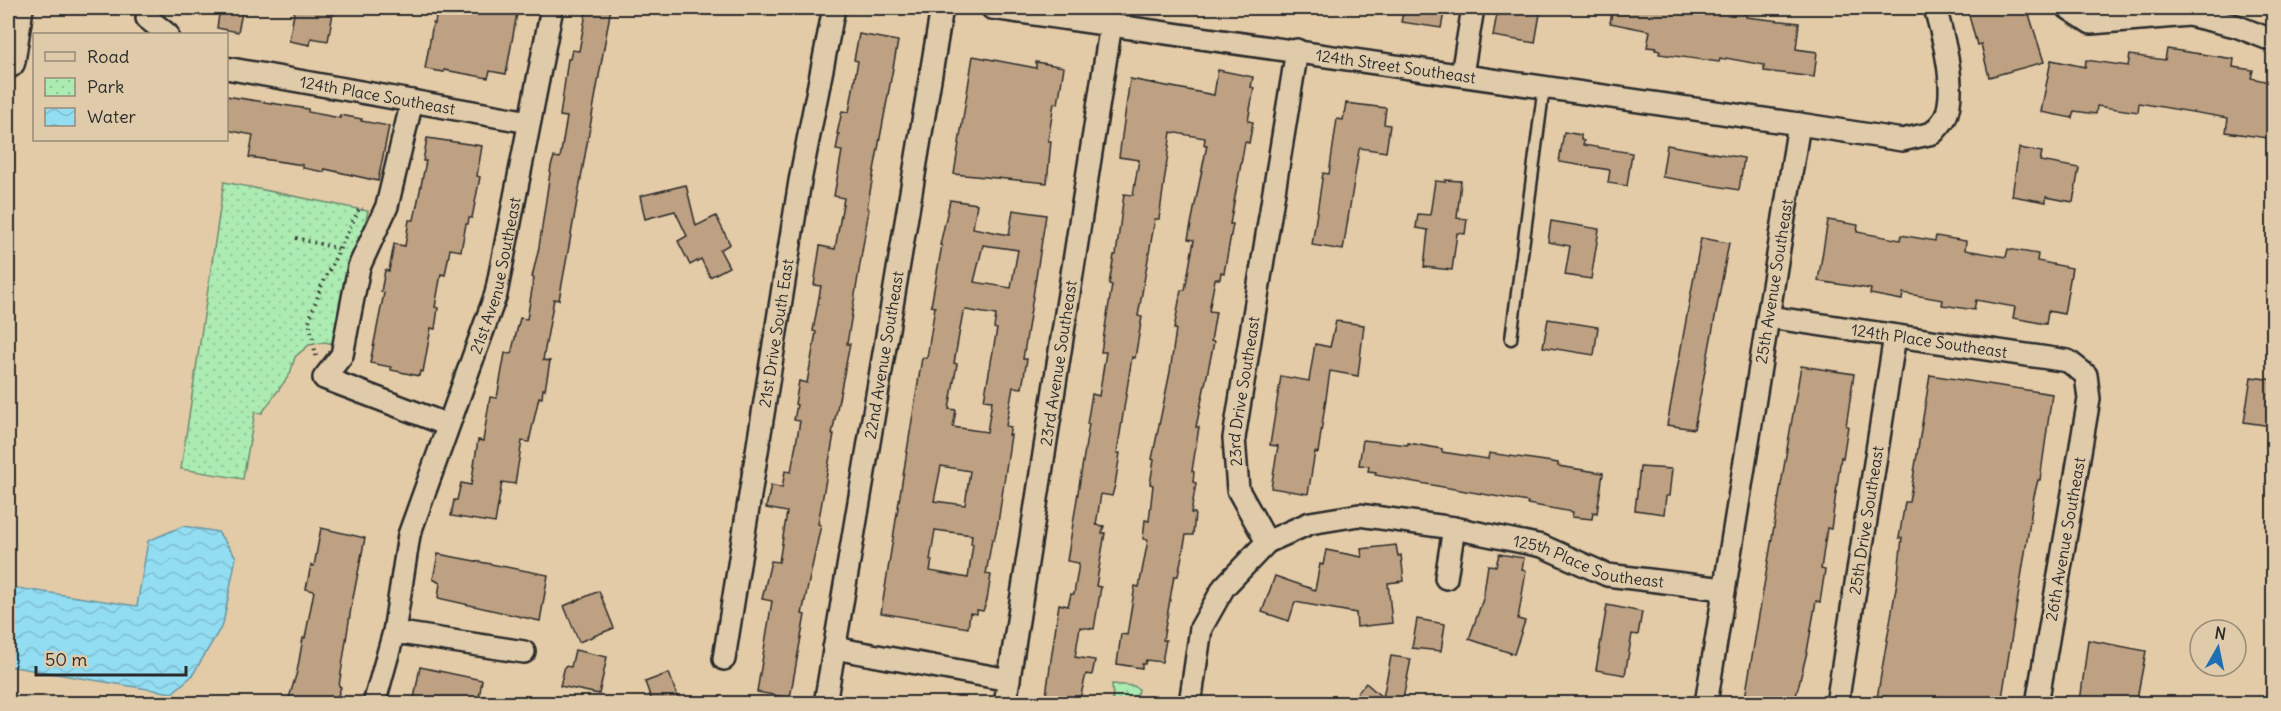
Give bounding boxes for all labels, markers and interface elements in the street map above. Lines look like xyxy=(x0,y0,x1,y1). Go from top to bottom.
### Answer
legend xyxy=(33,33,228,141)
text: Road xyxy=(87,45,130,68)
street label: 124th Street Southeast xyxy=(1314,45,1478,88)
street label: 124th Place Southeast xyxy=(298,71,457,119)
text: Park xyxy=(87,75,124,98)
text: Water xyxy=(87,105,137,128)
street label: 21st Avenue Southeast xyxy=(465,195,525,356)
street label: 25th Avenue Southeast xyxy=(1751,197,1797,365)
street label: 21st Drive South East xyxy=(754,257,798,409)
street label: 22nd Avenue Southeast xyxy=(860,269,908,440)
street label: 23rd Avenue Southeast xyxy=(1035,278,1081,447)
street label: 23rd Drive Southeast xyxy=(1223,314,1264,467)
street label: 124th Place Southeast xyxy=(1850,319,2009,362)
street label: 25th Drive Southeast xyxy=(1844,444,1888,596)
street label: 26th Avenue Southeast xyxy=(2041,455,2089,623)
street label: 125th Place Southeast xyxy=(1511,530,1666,592)
north arrow xyxy=(2188,618,2248,678)
text: N xyxy=(2213,622,2227,644)
scale bar xyxy=(36,639,186,677)
text: 50 m xyxy=(45,648,87,671)

